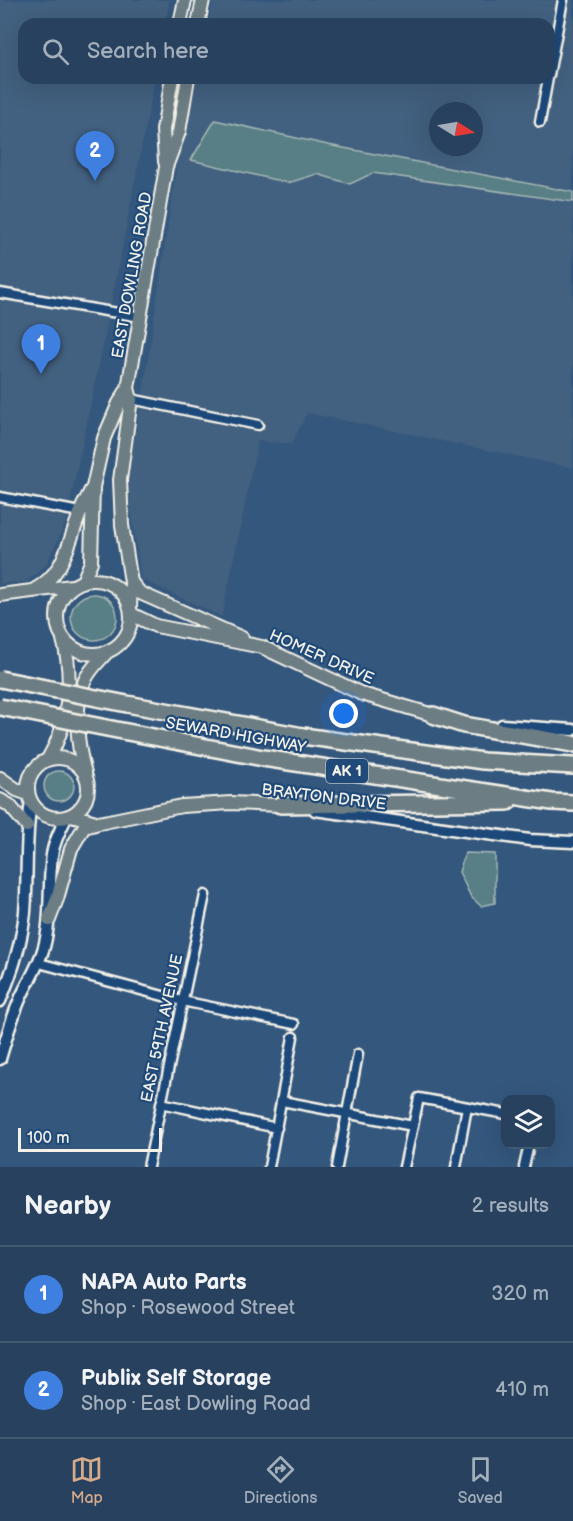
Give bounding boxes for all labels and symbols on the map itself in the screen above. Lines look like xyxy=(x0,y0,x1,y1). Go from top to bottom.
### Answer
north arrow xyxy=(429,102,483,156)
pin: 2 xyxy=(76,132,115,181)
street label: EAST DOWLING ROAD xyxy=(108,191,156,360)
pin: 1 xyxy=(22,324,60,374)
street label: HOMER DRIVE xyxy=(266,626,377,689)
your location xyxy=(329,699,358,728)
street label: SEWARD HIGHWAY xyxy=(164,714,308,757)
road number: AK 1 xyxy=(326,759,368,783)
street label: BRAYTON DRIVE xyxy=(260,780,387,815)
street label: EAST 59TH AVENUE xyxy=(137,953,187,1104)
scale bar xyxy=(18,1125,162,1152)

